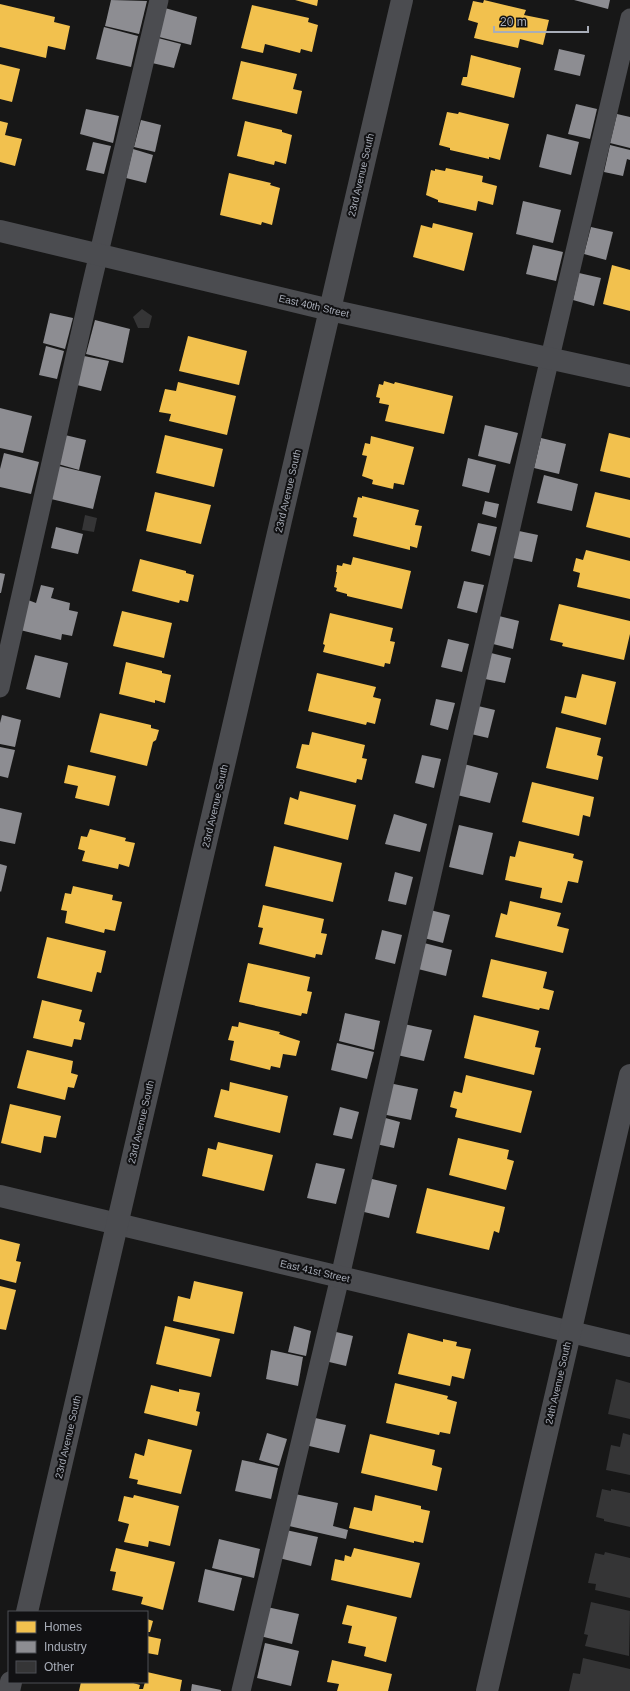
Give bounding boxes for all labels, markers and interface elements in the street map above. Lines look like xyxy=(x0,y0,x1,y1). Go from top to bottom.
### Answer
scale bar xyxy=(494,8,588,34)
text: 20 m xyxy=(500,15,527,29)
street label: 23rd Avenue South xyxy=(346,132,376,218)
street label: East 40th Street xyxy=(278,293,350,319)
street label: 23rd Avenue South xyxy=(273,448,303,534)
street label: 23rd Avenue South xyxy=(200,763,230,849)
street label: 23rd Avenue South xyxy=(126,1079,156,1165)
street label: East 41st Street xyxy=(279,1258,351,1284)
street label: 24th Avenue South xyxy=(543,1341,573,1425)
street label: 23rd Avenue South xyxy=(53,1394,83,1480)
legend xyxy=(8,1611,148,1683)
text: Homes xyxy=(44,1620,82,1634)
text: Industry xyxy=(44,1640,87,1654)
text: Other xyxy=(44,1660,74,1674)

